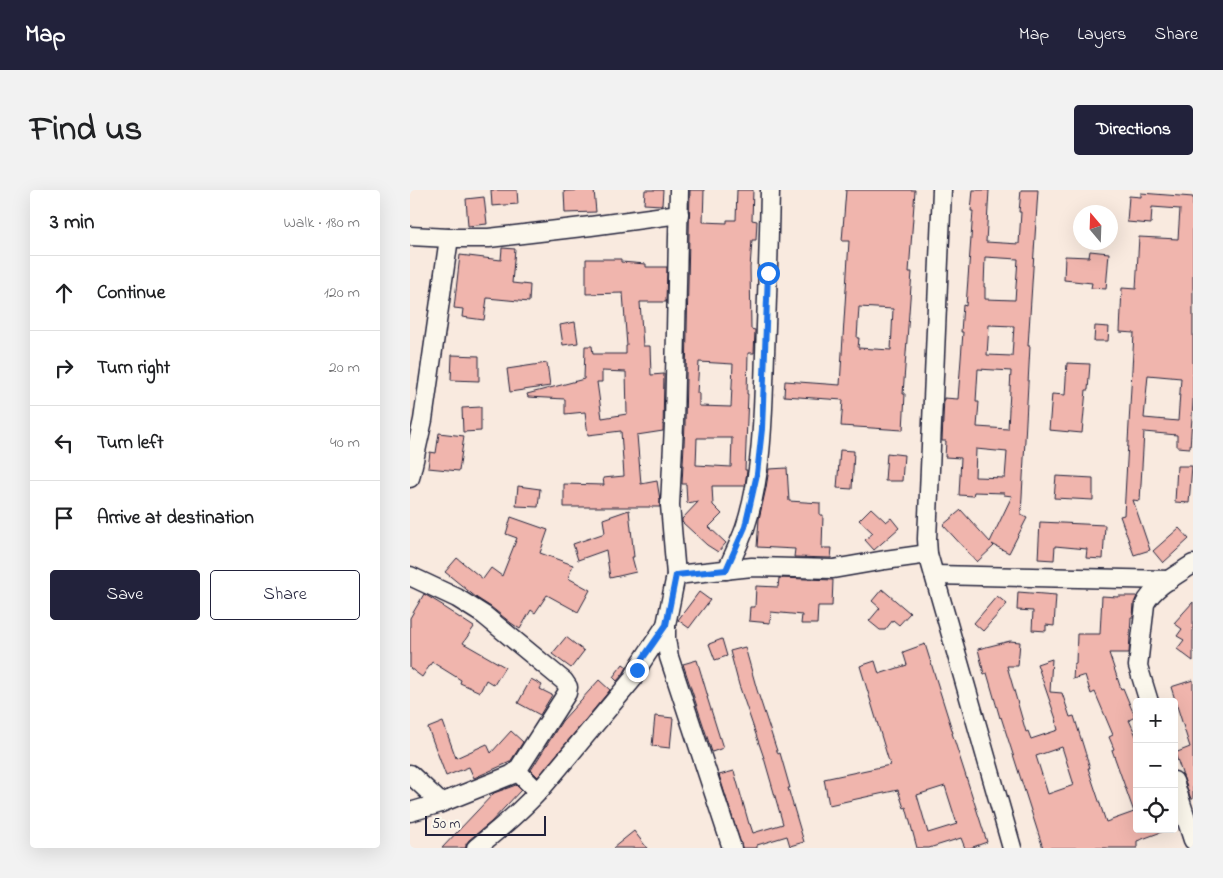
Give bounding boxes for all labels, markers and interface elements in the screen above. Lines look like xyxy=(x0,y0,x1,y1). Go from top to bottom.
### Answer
text: Map xyxy=(25,18,66,53)
text: Map xyxy=(1019,22,1049,48)
text: Layers xyxy=(1077,22,1127,48)
text: Share xyxy=(1155,22,1198,48)
text: Find us xyxy=(30,105,142,156)
button: Directions xyxy=(1074,105,1193,155)
north arrow xyxy=(1073,205,1118,250)
text: 3 min xyxy=(50,208,94,238)
text: Walk · 180 m xyxy=(283,211,360,235)
route start xyxy=(757,262,780,285)
icon: ahead xyxy=(50,279,78,307)
text: Continue xyxy=(97,280,165,307)
text: 120 m xyxy=(324,281,360,305)
icon: right xyxy=(50,354,78,382)
text: Turn right xyxy=(97,355,170,382)
text: 20 m xyxy=(329,356,360,380)
icon: left xyxy=(50,429,78,457)
text: Turn left xyxy=(97,430,164,457)
text: 40 m xyxy=(330,431,360,455)
icon: arrive xyxy=(50,504,78,532)
text: Arrive at destination xyxy=(97,505,254,532)
button: Save xyxy=(50,570,200,620)
button: Share xyxy=(210,570,360,620)
route end xyxy=(626,659,649,682)
map controls xyxy=(1133,698,1178,833)
button: + xyxy=(1133,698,1178,743)
button: − xyxy=(1133,743,1178,788)
button: locate xyxy=(1133,788,1178,833)
scale bar xyxy=(425,813,546,836)
text: 50 m xyxy=(432,814,460,835)

